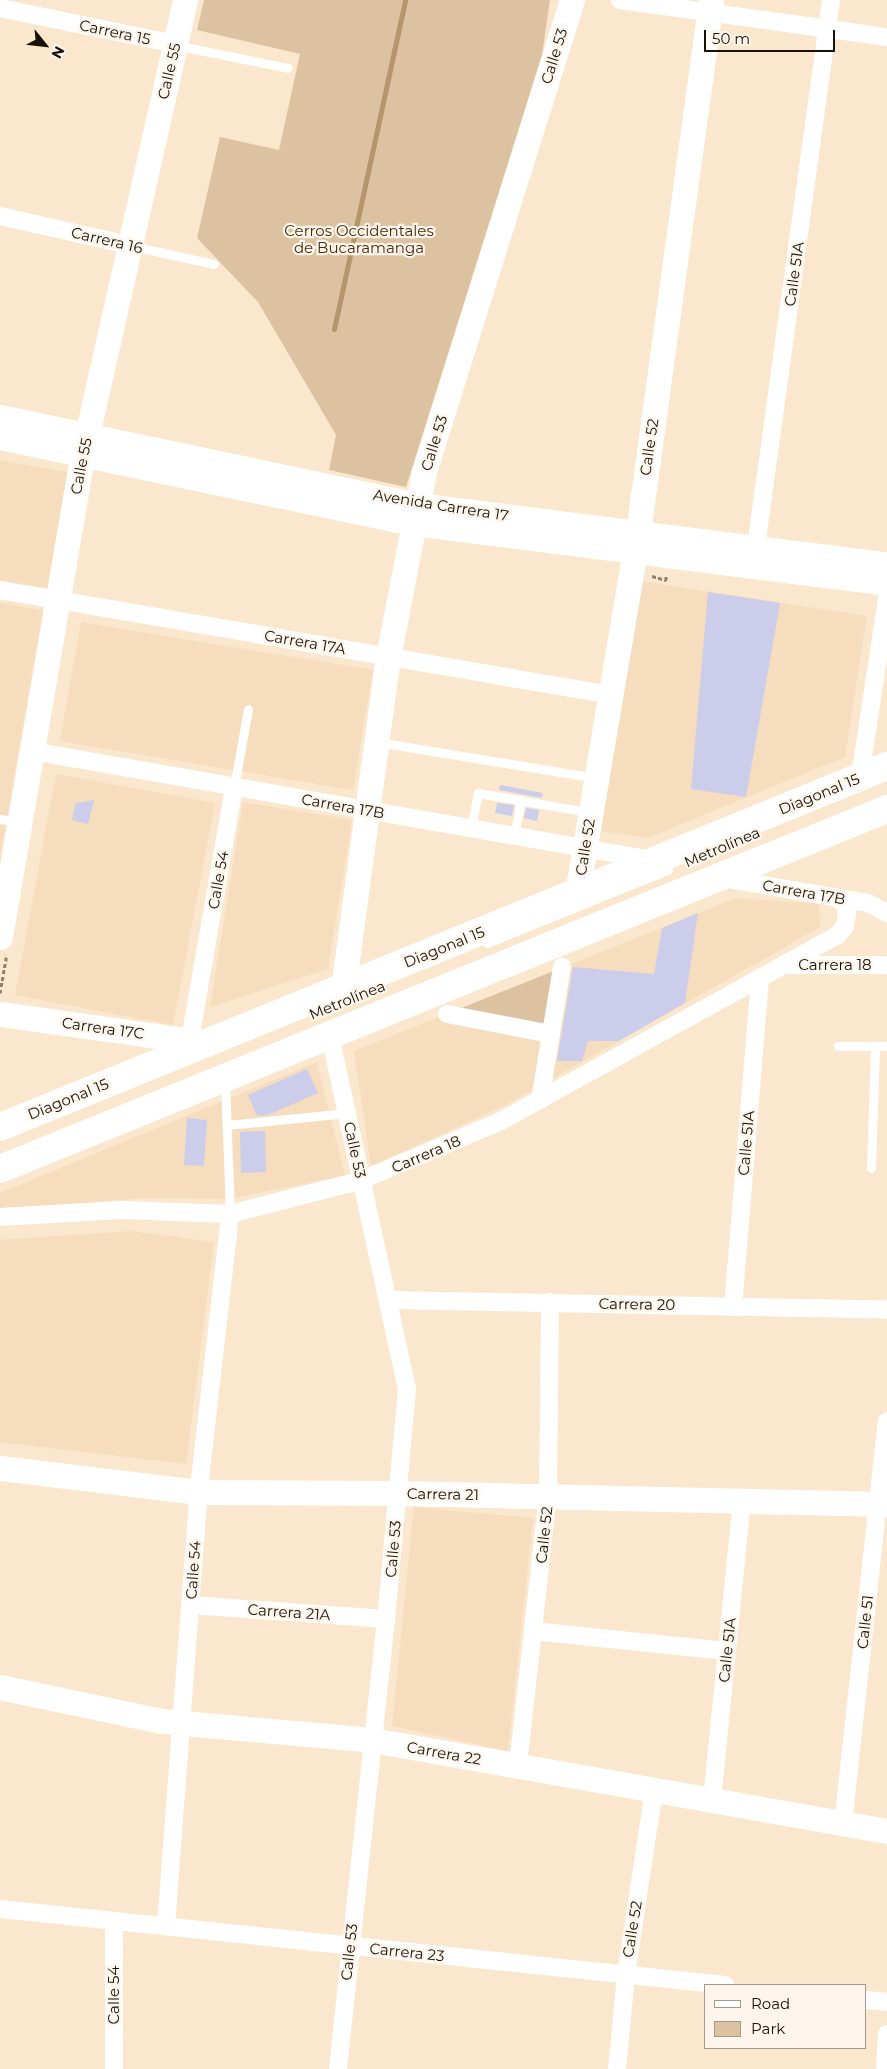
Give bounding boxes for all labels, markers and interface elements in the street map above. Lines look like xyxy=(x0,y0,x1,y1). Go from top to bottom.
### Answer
street label: Carrera 15 xyxy=(78,16,152,48)
north arrow xyxy=(20,20,70,70)
scale bar xyxy=(707,20,838,52)
street label: Calle 53 xyxy=(537,26,571,86)
text: 50 m xyxy=(712,29,750,48)
street label: Calle 55 xyxy=(154,41,184,101)
text: N xyxy=(48,43,69,62)
park label: Cerros Occidentales de Bucaramanga xyxy=(284,221,434,256)
street label: Carrera 16 xyxy=(69,223,145,257)
street label: Calle 51A xyxy=(781,241,807,307)
street label: Calle 53 xyxy=(417,413,451,473)
street label: Calle 52 xyxy=(636,417,662,477)
street label: Calle 55 xyxy=(67,436,95,496)
street label: Avenida Carrera 17 xyxy=(372,485,510,525)
street label: Carrera 17A xyxy=(263,626,347,658)
street label: Diagonal 15 xyxy=(776,770,862,818)
street label: Carrera 17B xyxy=(300,790,386,822)
street label: Calle 52 xyxy=(572,817,598,877)
street label: Metrolínea xyxy=(681,823,763,871)
street label: Calle 54 xyxy=(204,849,232,911)
street label: Carrera 17B xyxy=(761,876,847,908)
street label: Diagonal 15 xyxy=(401,923,487,971)
street label: Carrera 18 xyxy=(798,956,872,974)
street label: Metrolínea xyxy=(306,977,388,1023)
street label: Carrera 17C xyxy=(61,1013,145,1043)
street label: Diagonal 15 xyxy=(25,1075,111,1123)
street label: Calle 51A xyxy=(734,1110,758,1176)
street label: Calle 53 xyxy=(340,1120,370,1180)
street label: Carrera 18 xyxy=(389,1131,463,1177)
street label: Carrera 20 xyxy=(598,1294,676,1314)
street label: Carrera 21 xyxy=(407,1484,479,1504)
street label: Calle 52 xyxy=(532,1506,556,1564)
street label: Calle 53 xyxy=(382,1520,404,1578)
street label: Calle 54 xyxy=(182,1540,204,1600)
street label: Calle 51 xyxy=(853,1594,877,1650)
street label: Carrera 21A xyxy=(247,1600,331,1624)
street label: Calle 51A xyxy=(715,1617,739,1683)
street label: Carrera 22 xyxy=(405,1738,483,1768)
street label: Calle 52 xyxy=(619,1899,645,1959)
street label: Calle 53 xyxy=(337,1923,361,1981)
street label: Carrera 23 xyxy=(369,1939,445,1965)
street label: Calle 54 xyxy=(105,1966,123,2024)
legend xyxy=(704,1984,867,2049)
text: Road xyxy=(751,1994,790,2013)
text: Park xyxy=(751,2019,785,2038)

